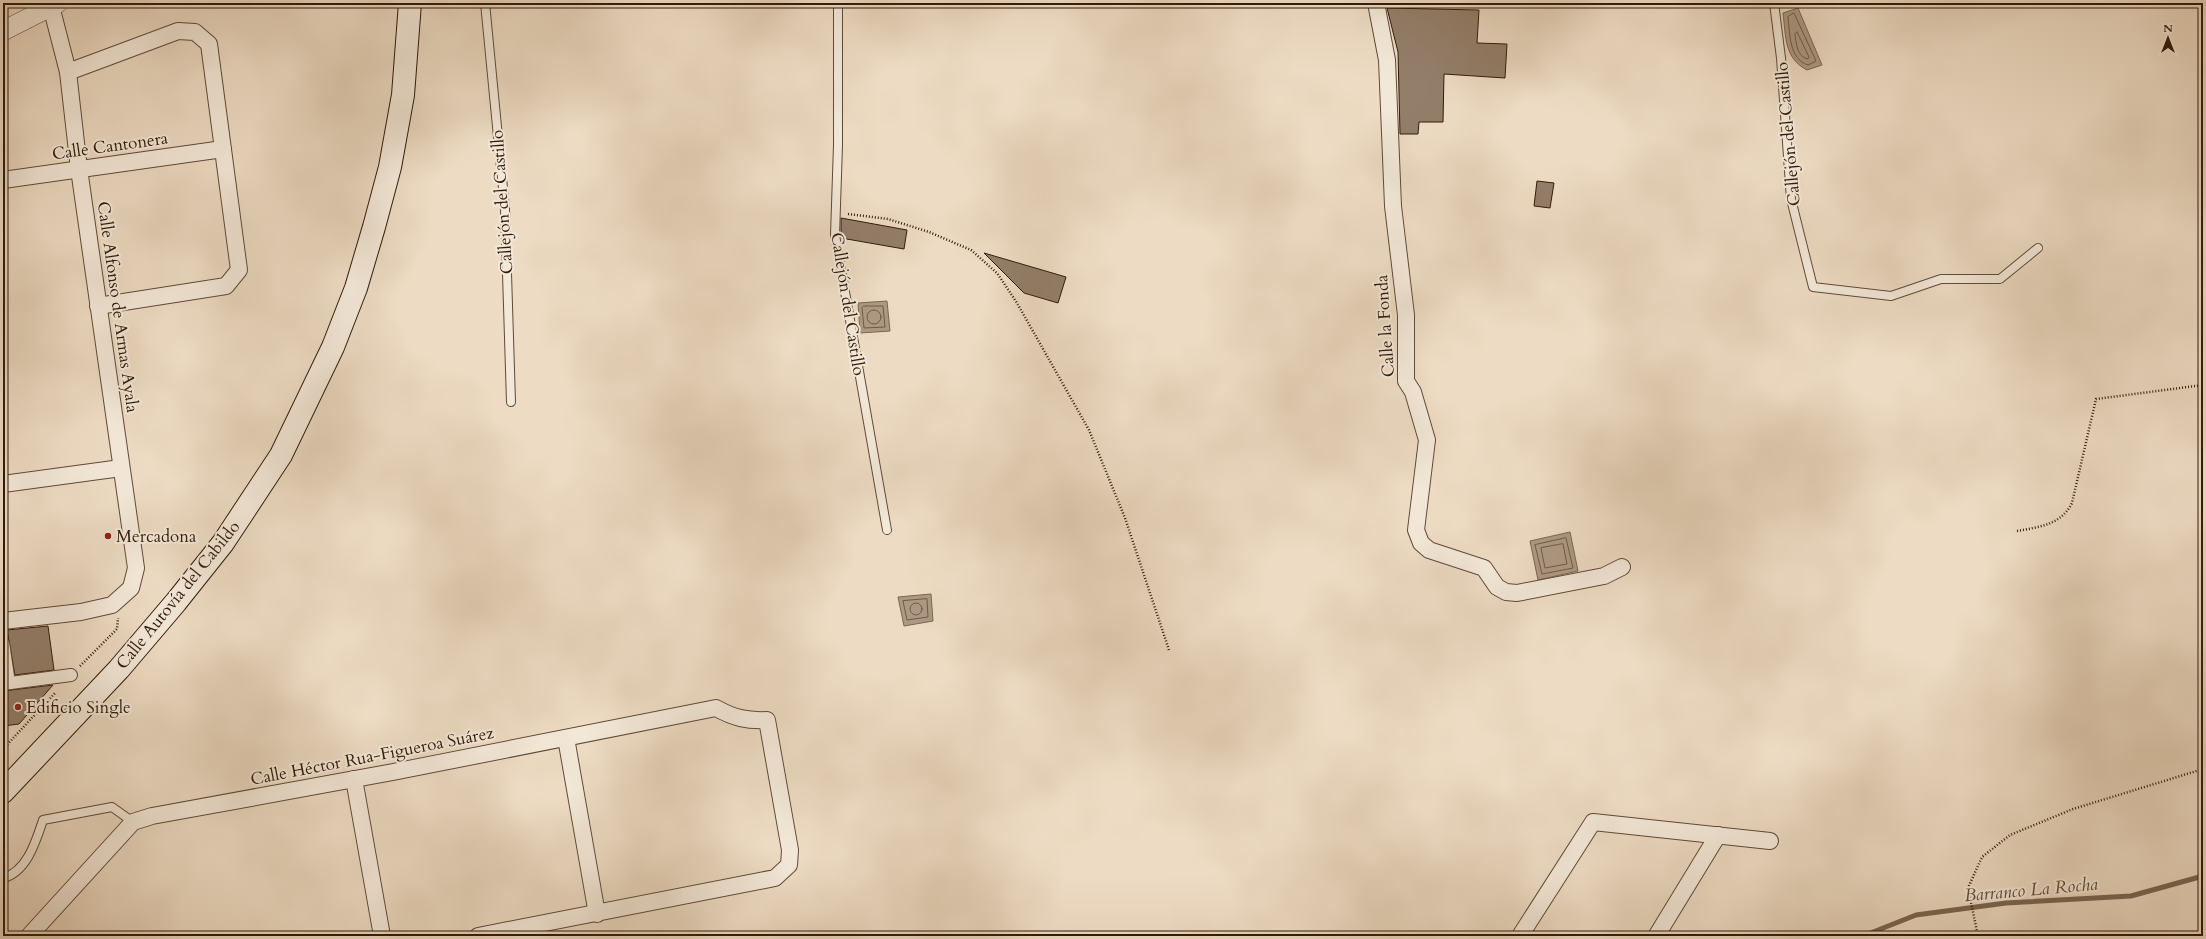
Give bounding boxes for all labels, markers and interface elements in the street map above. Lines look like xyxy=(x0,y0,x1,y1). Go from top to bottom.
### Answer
north arrow xyxy=(2148,18,2188,58)
text: N xyxy=(2163,21,2173,36)
street label: Callejón del Castillo xyxy=(1770,61,1806,207)
street label: Calle Cantonera xyxy=(51,126,170,166)
street label: Callejón del Castillo xyxy=(485,129,519,275)
street label: Calle Alfonso de Armas Ayala xyxy=(92,200,144,415)
street label: Callejón del Castillo xyxy=(825,231,871,377)
street label: Calle la Fonda xyxy=(1370,273,1400,378)
street label: Calle Autovía del Cabildo xyxy=(111,516,245,674)
place label: Mercadona xyxy=(116,525,197,548)
marker: Mercadona xyxy=(103,531,113,541)
place label: Edificio Single xyxy=(26,696,131,719)
marker: Edificio Single xyxy=(13,702,23,712)
street label: Calle Héctor Rua-Figueroa Suárez xyxy=(248,721,496,791)
water label: Barranco La Rocha xyxy=(1963,872,2099,908)

